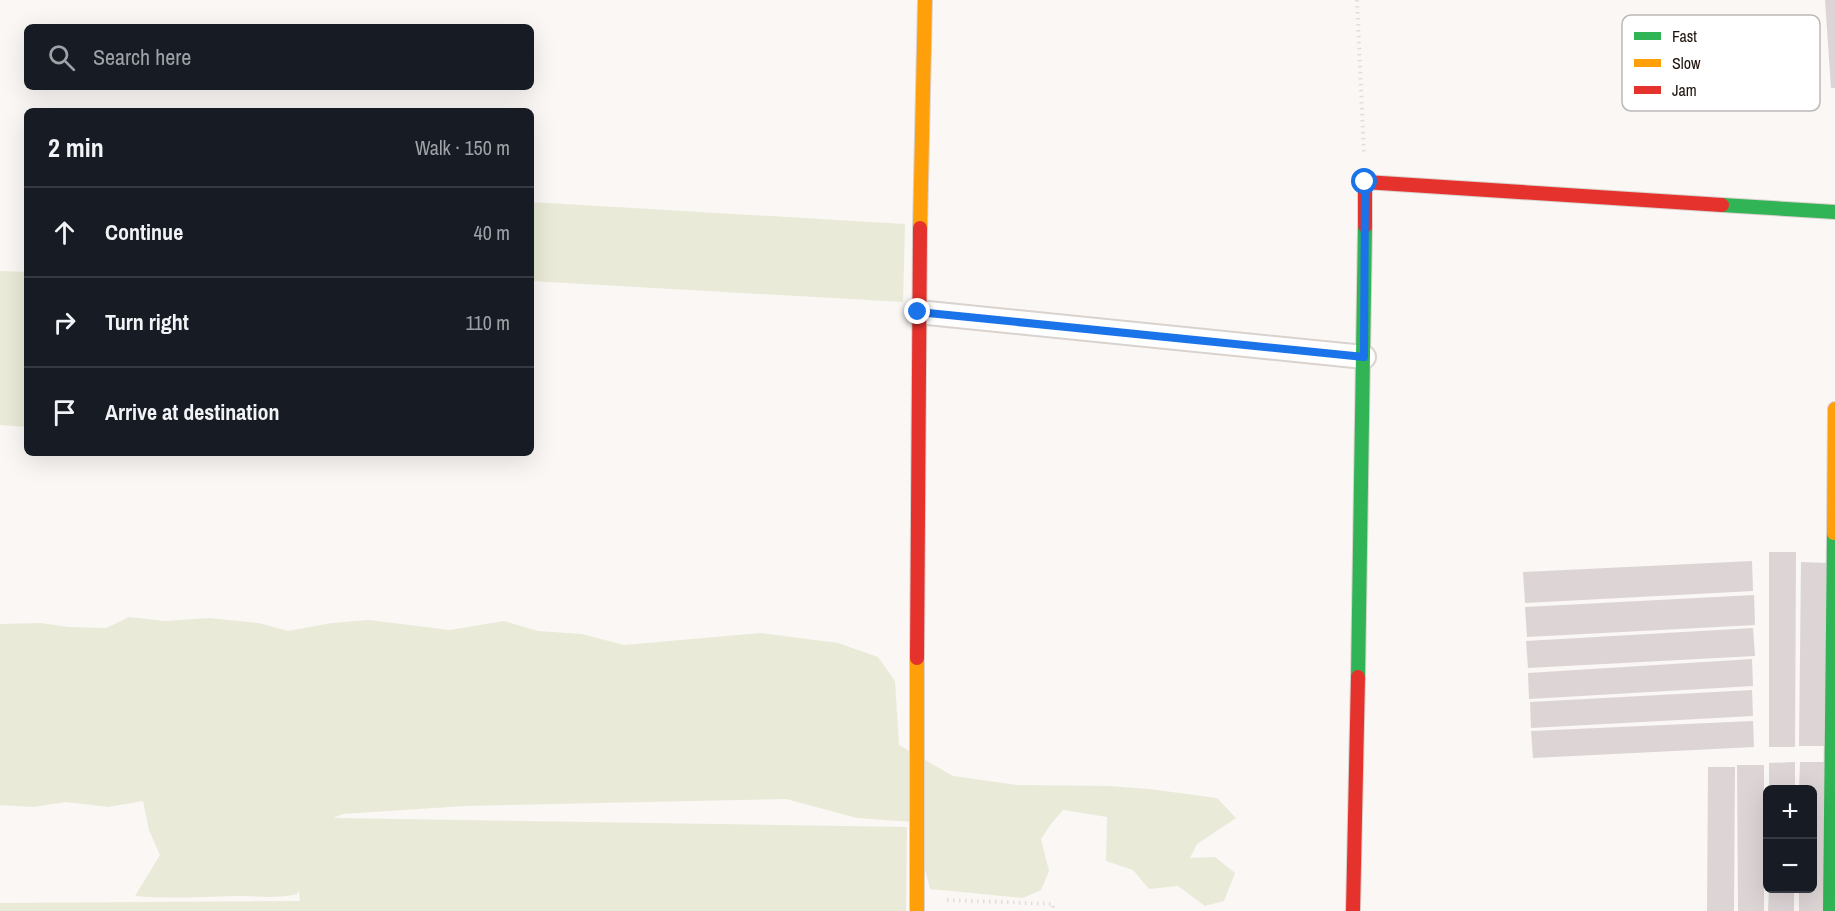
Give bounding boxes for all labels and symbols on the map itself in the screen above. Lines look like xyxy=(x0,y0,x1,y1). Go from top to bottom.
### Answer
legend xyxy=(1622,15,1820,111)
text: Fast xyxy=(1672,25,1697,47)
text: Slow xyxy=(1672,52,1701,74)
text: Jam xyxy=(1672,79,1697,101)
route start xyxy=(1351,168,1377,194)
route end xyxy=(904,298,930,324)

